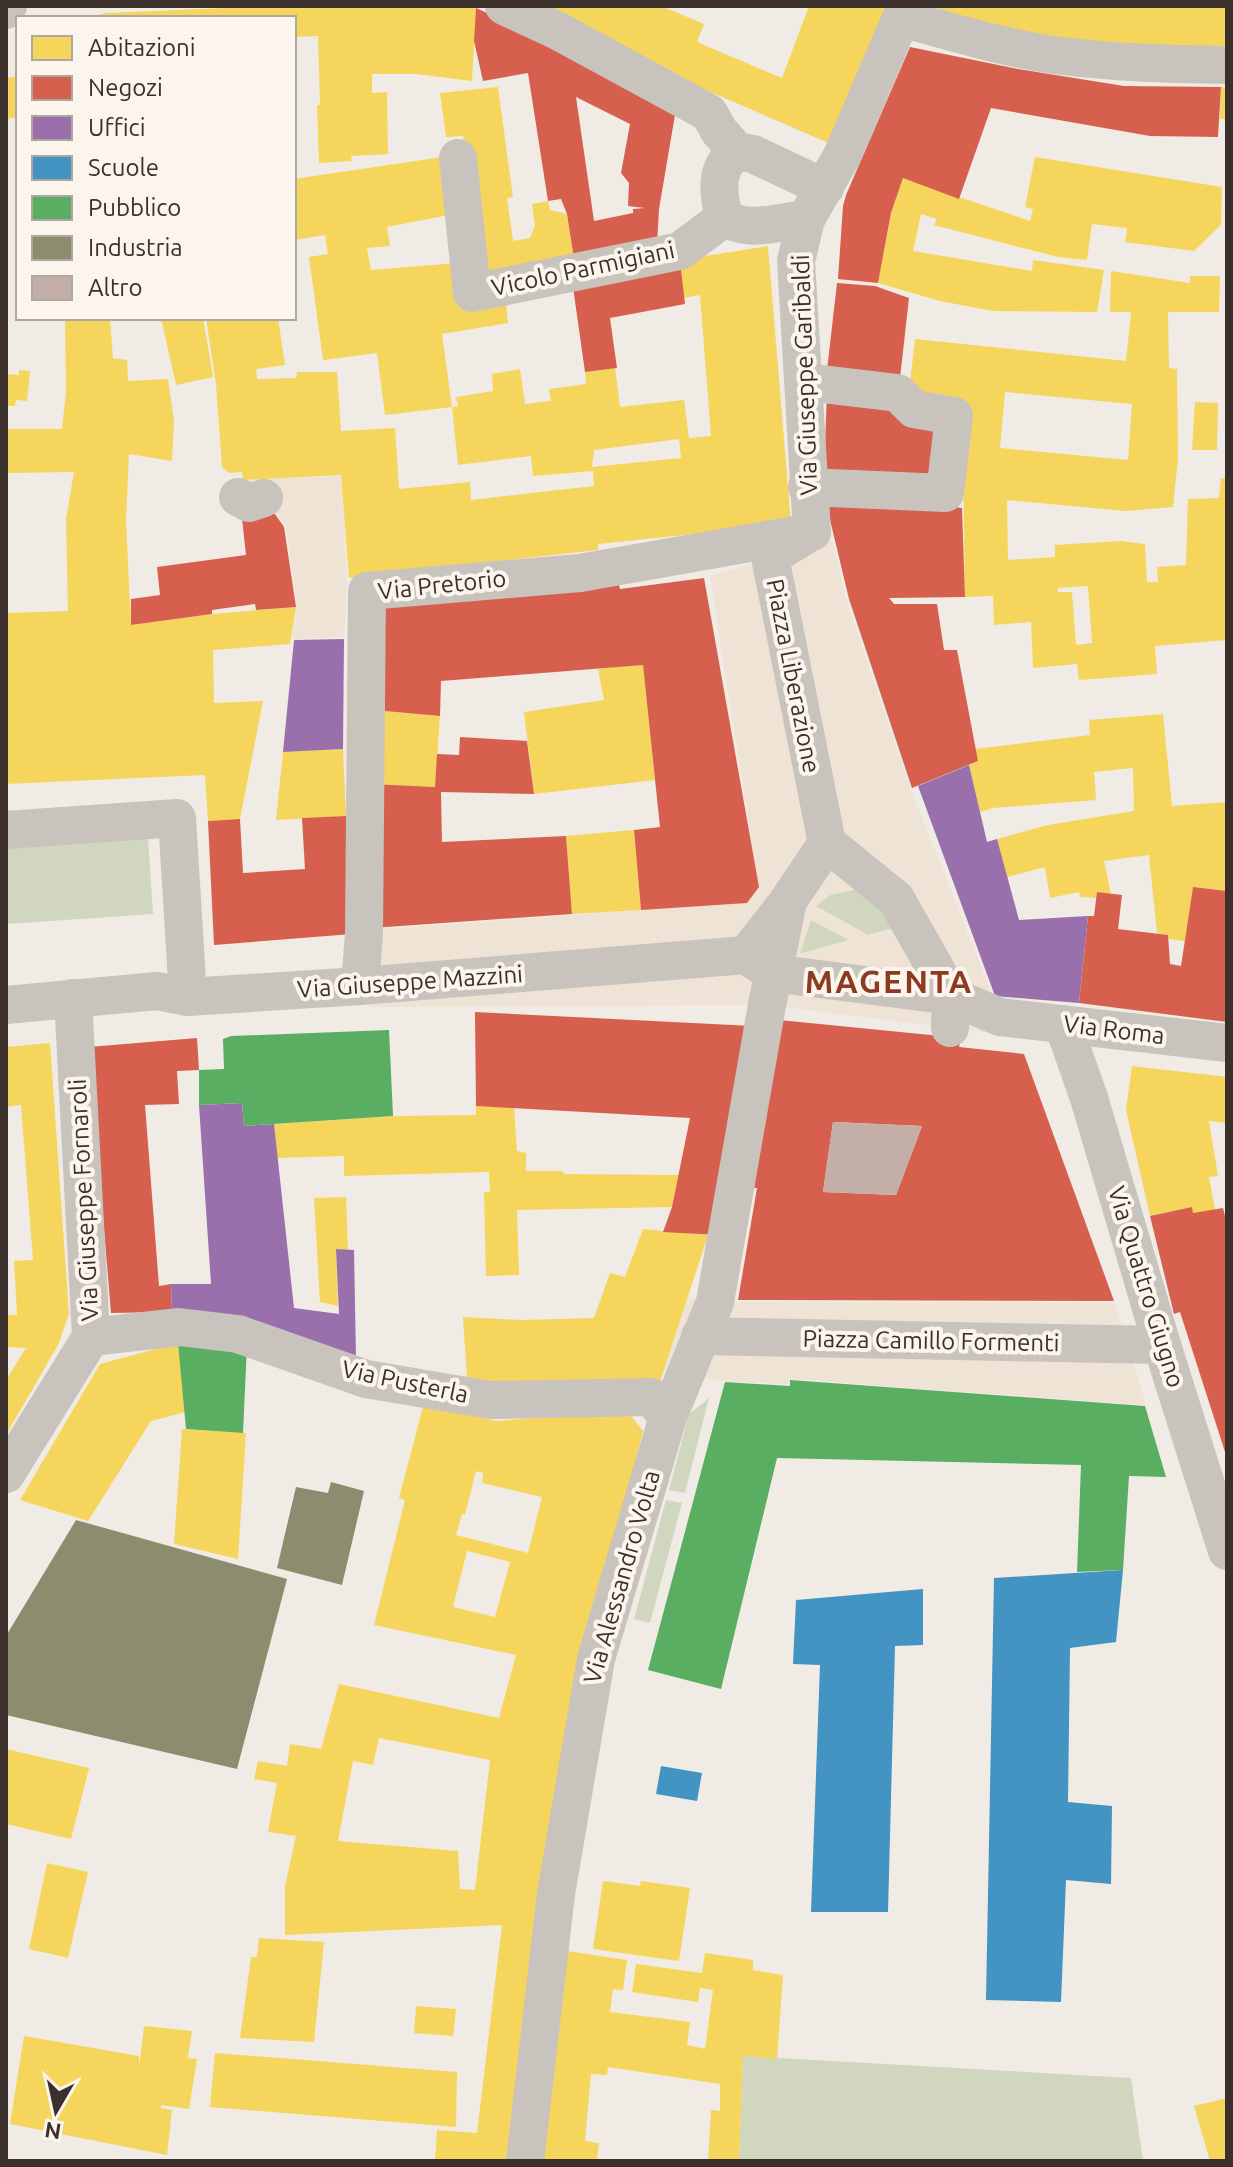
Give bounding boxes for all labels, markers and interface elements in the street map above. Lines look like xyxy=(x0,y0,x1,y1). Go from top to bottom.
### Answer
legend xyxy=(16,16,296,320)
text: Abitazioni xyxy=(88,34,196,61)
text: Negozi xyxy=(88,74,163,101)
text: Uffici xyxy=(88,114,146,141)
text: Scuole xyxy=(88,154,159,181)
text: Pubblico xyxy=(88,194,181,221)
text: Industria xyxy=(88,234,183,261)
street label: Vicolo Parmigiani xyxy=(489,236,677,301)
street label: Via Giuseppe Garibaldi xyxy=(787,254,822,496)
text: Altro xyxy=(88,274,142,301)
street label: Via Pretorio xyxy=(377,564,507,605)
street label: Piazza Liberazione xyxy=(761,577,826,775)
street label: Via Giuseppe Mazzini xyxy=(296,960,524,1003)
district label: MAGENTA xyxy=(805,963,973,999)
street label: Via Roma xyxy=(1062,1010,1166,1049)
street label: Via Giuseppe Fornaroli xyxy=(64,1078,103,1322)
street label: Via Quattro Giugno xyxy=(1103,1183,1190,1391)
street label: Piazza Camillo Formenti xyxy=(802,1325,1060,1356)
street label: Via Pusterla xyxy=(339,1355,471,1408)
street label: Via Alessandro Volta xyxy=(578,1467,665,1687)
north arrow xyxy=(16,2071,96,2151)
text: N xyxy=(43,2118,63,2145)

